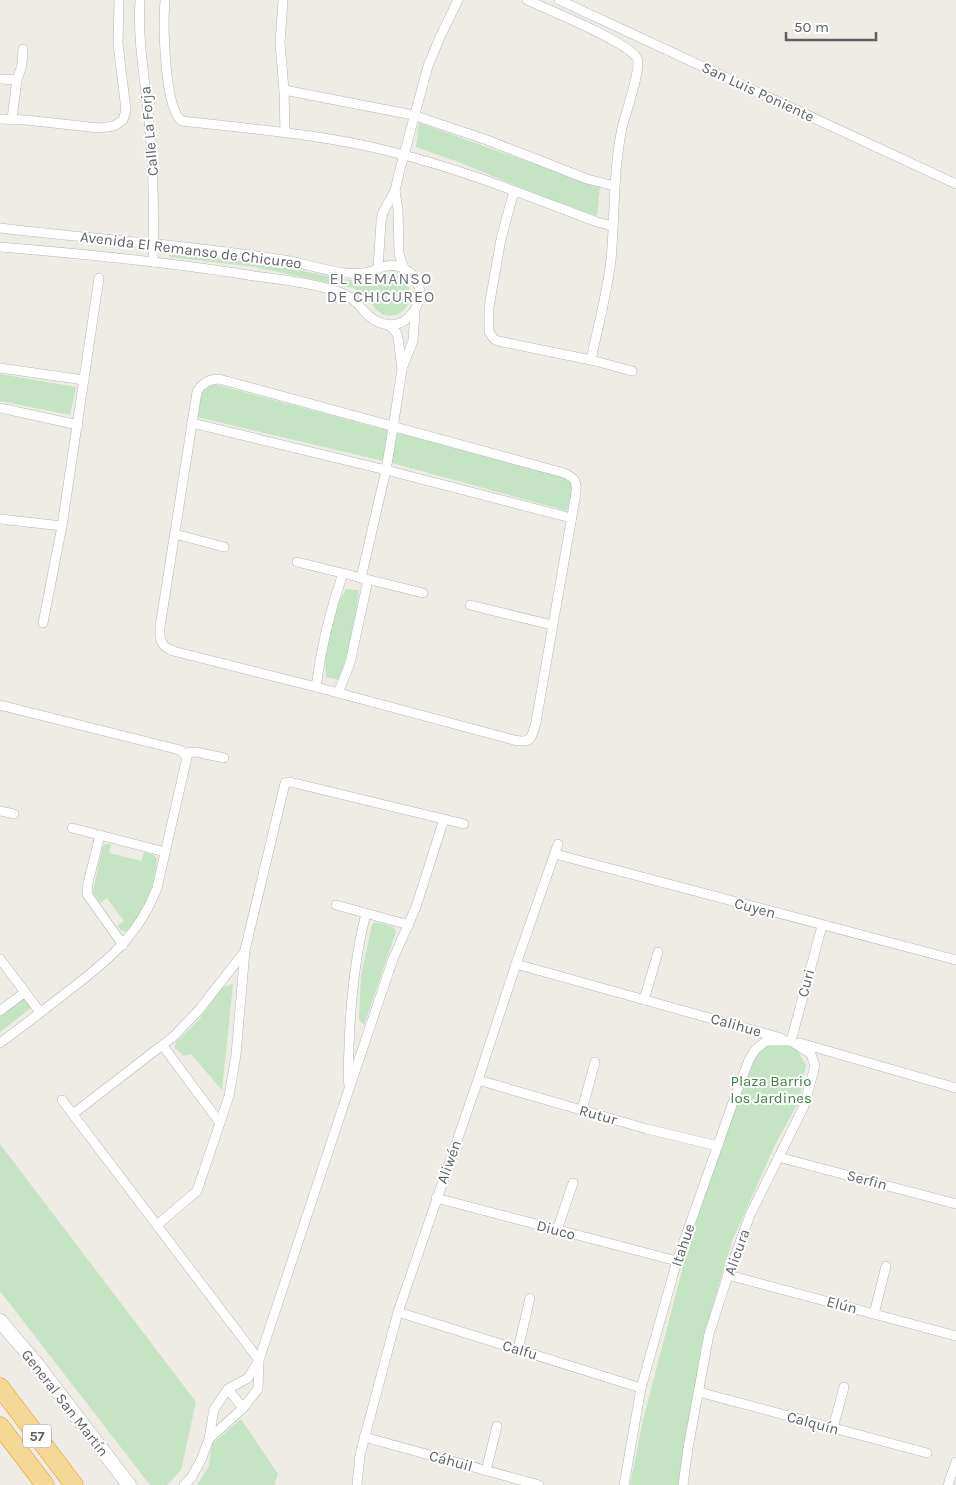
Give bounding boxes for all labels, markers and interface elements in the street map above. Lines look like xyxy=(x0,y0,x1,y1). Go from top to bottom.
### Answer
scale bar xyxy=(786,10,876,42)
text: 50 m xyxy=(794,18,829,36)
street label: San Luis Poniente xyxy=(699,58,817,126)
street label: Calle La Forja xyxy=(136,85,162,177)
street label: Avenida El Remanso de Chicureo xyxy=(79,227,303,273)
district label: EL REMANSO DE CHICUREO xyxy=(327,269,435,306)
street label: Cuyen xyxy=(732,894,778,922)
street label: Curi xyxy=(794,967,818,999)
street label: Calihue xyxy=(709,1009,763,1041)
park label: Plaza Barrio los Jardines xyxy=(730,1072,812,1107)
street label: Rutur xyxy=(577,1101,619,1129)
street label: Aliwén xyxy=(433,1138,465,1186)
street label: Serfin xyxy=(845,1166,889,1194)
street label: Diuco xyxy=(535,1216,577,1244)
street label: Itahue xyxy=(667,1221,699,1269)
street label: Alicura xyxy=(720,1226,754,1278)
street label: Elún xyxy=(825,1292,859,1318)
street label: Calfu xyxy=(500,1336,540,1364)
street label: General San Martín xyxy=(18,1346,112,1460)
street label: Calquín xyxy=(785,1407,841,1439)
road number: 57 xyxy=(23,1424,51,1448)
street label: Cáhuil xyxy=(427,1447,475,1475)

